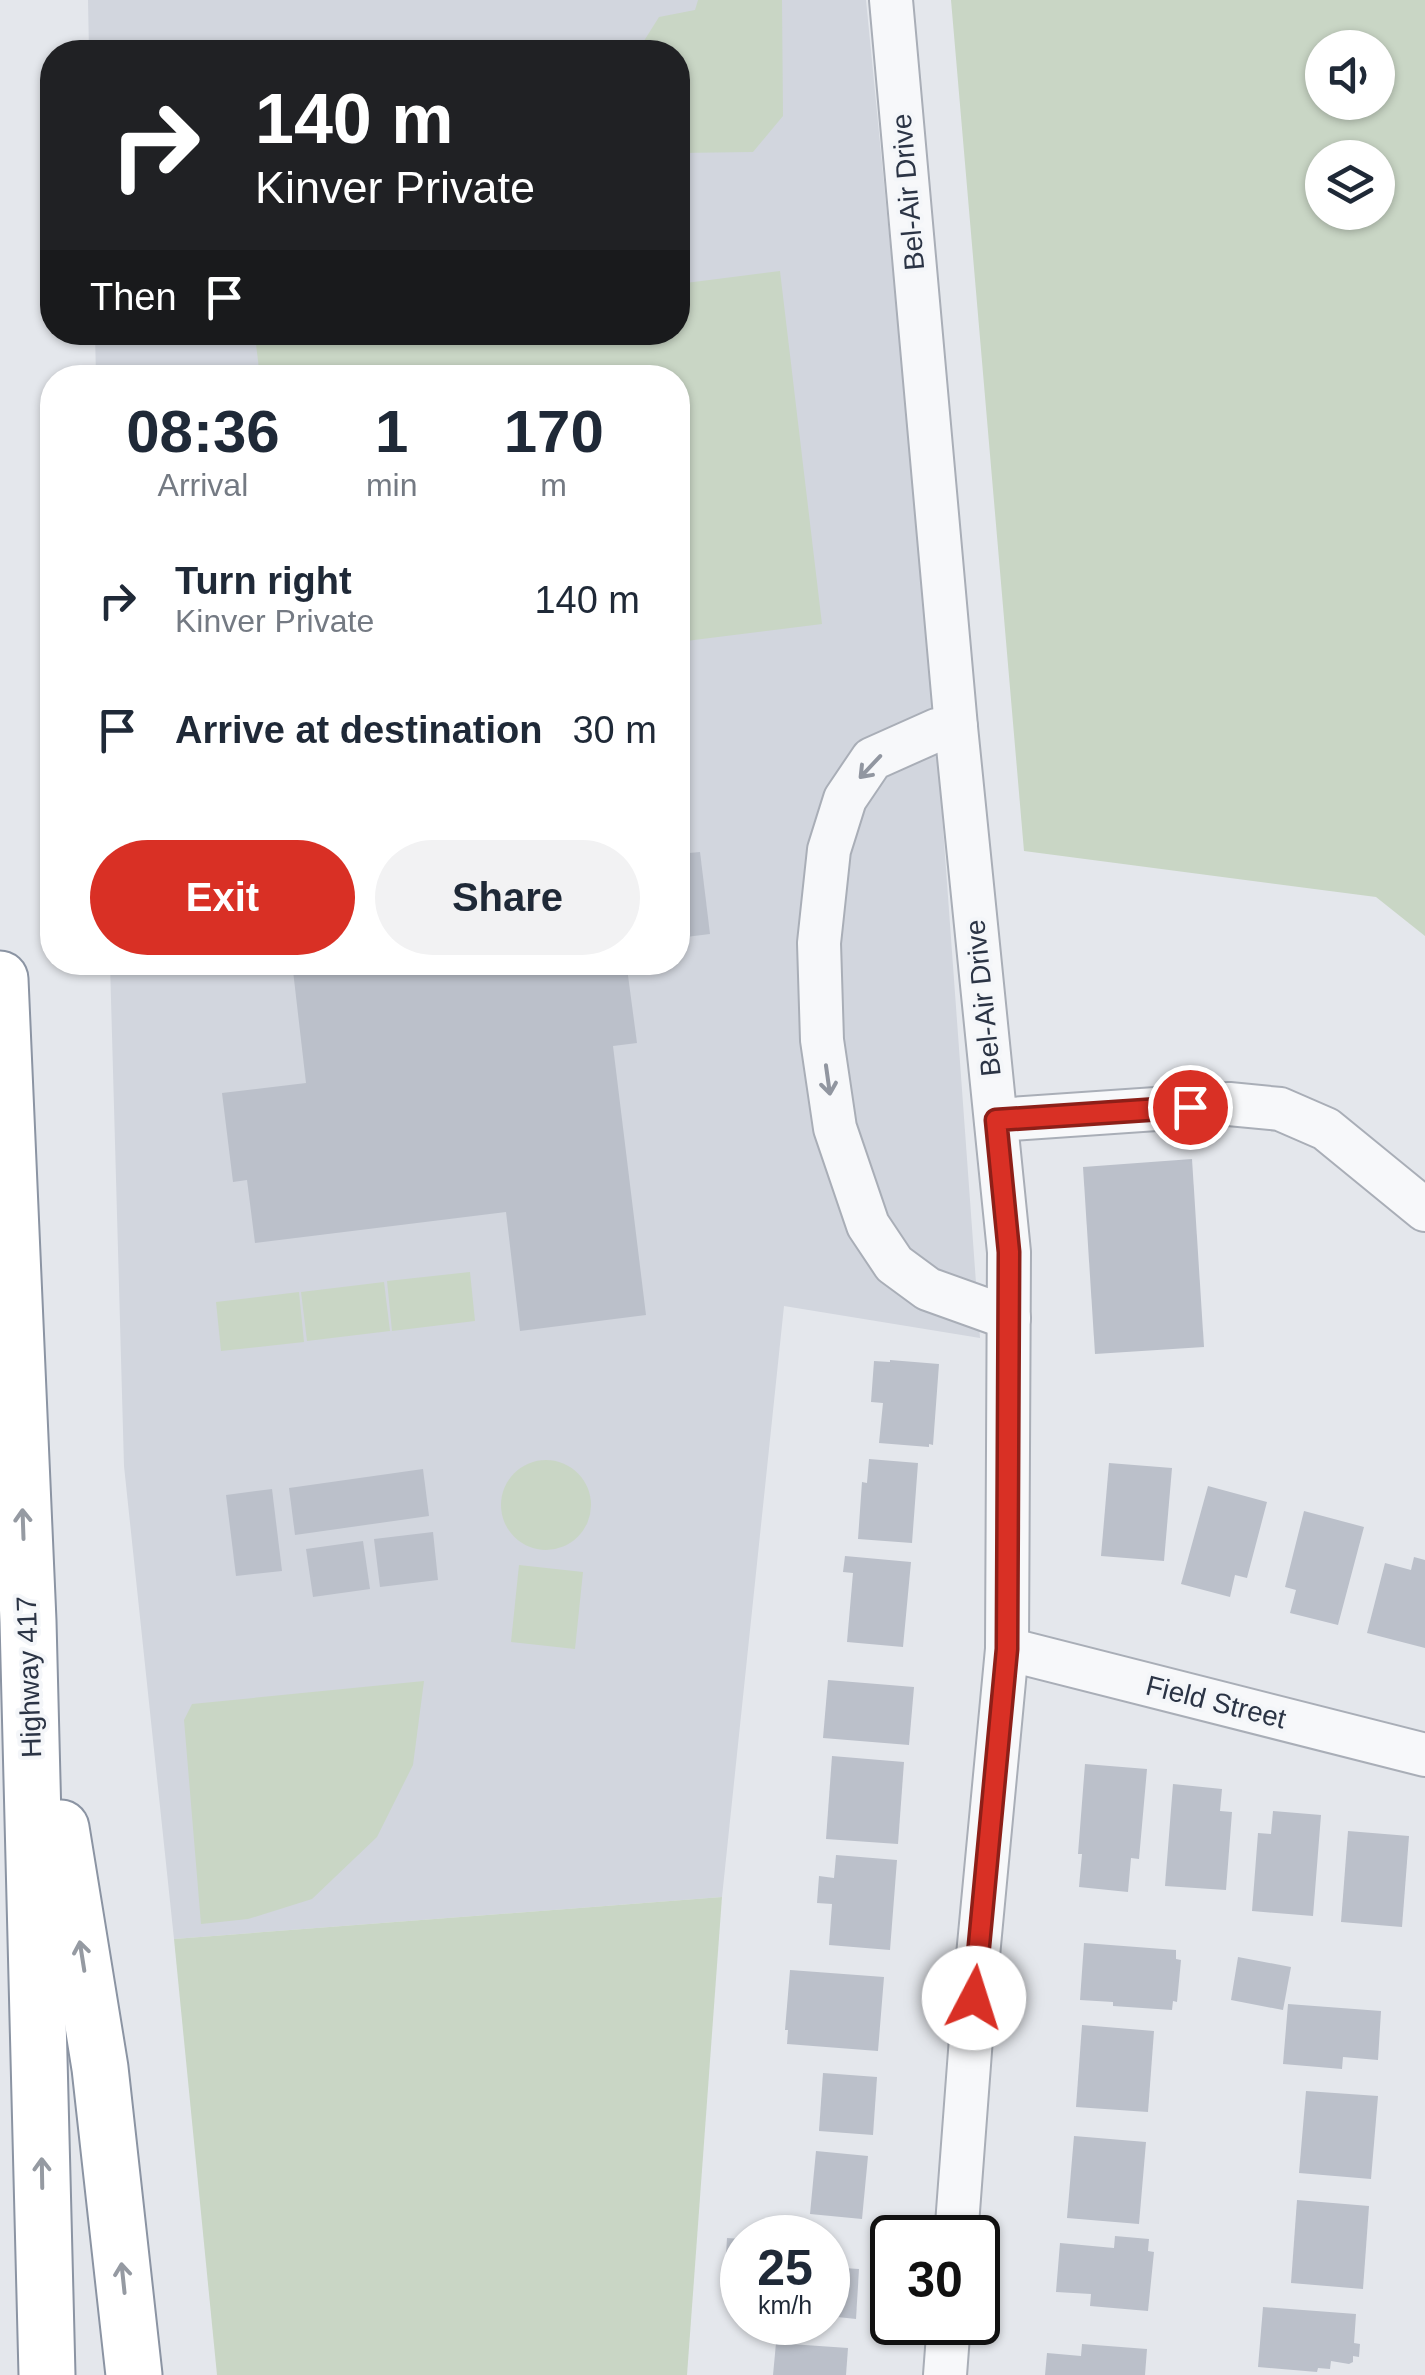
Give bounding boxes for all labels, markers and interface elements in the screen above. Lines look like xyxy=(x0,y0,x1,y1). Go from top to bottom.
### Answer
map controls xyxy=(1305,30,1395,230)
button: sound xyxy=(1305,30,1395,120)
icon: right xyxy=(90,80,220,210)
text: 140 m xyxy=(255,80,453,158)
street label: Bel-Air Drive xyxy=(886,112,930,272)
button: layers xyxy=(1305,140,1395,230)
text: Kinver Private xyxy=(255,162,535,213)
icon: arrive xyxy=(197,270,252,325)
text: Then xyxy=(90,276,177,318)
text: 08:36 xyxy=(126,398,280,465)
text: 1 xyxy=(375,398,408,465)
text: 170 xyxy=(504,398,604,465)
text: Arrival xyxy=(158,467,248,503)
text: min xyxy=(366,467,417,503)
text: m xyxy=(540,467,567,503)
text: Turn right xyxy=(175,560,352,602)
icon: right xyxy=(90,573,145,628)
text: 140 m xyxy=(534,579,640,621)
text: Kinver Private xyxy=(175,603,374,639)
icon: arrive xyxy=(90,703,145,758)
text: Arrive at destination xyxy=(175,709,542,751)
text: 30 m xyxy=(572,709,657,751)
one-way arrow xyxy=(858,754,882,780)
button: Exit xyxy=(90,840,355,955)
button: Share xyxy=(375,840,640,955)
street label: Bel-Air Drive xyxy=(959,918,1007,1078)
one-way arrow xyxy=(819,1063,837,1096)
pin xyxy=(1148,1065,1233,1150)
icon: arrive xyxy=(1163,1080,1218,1135)
one-way arrow xyxy=(14,1508,33,1540)
street label: Highway 417 xyxy=(11,1596,47,1758)
street label: Field Street xyxy=(1143,1670,1289,1734)
one-way arrow xyxy=(72,1940,91,1973)
position arrow xyxy=(922,1946,1026,2050)
one-way arrow xyxy=(32,2157,51,2189)
speed limit sign: 30 xyxy=(870,2215,1000,2345)
text: 25 xyxy=(757,2240,813,2296)
one-way arrow xyxy=(114,2262,133,2295)
text: km/h xyxy=(758,2291,812,2319)

